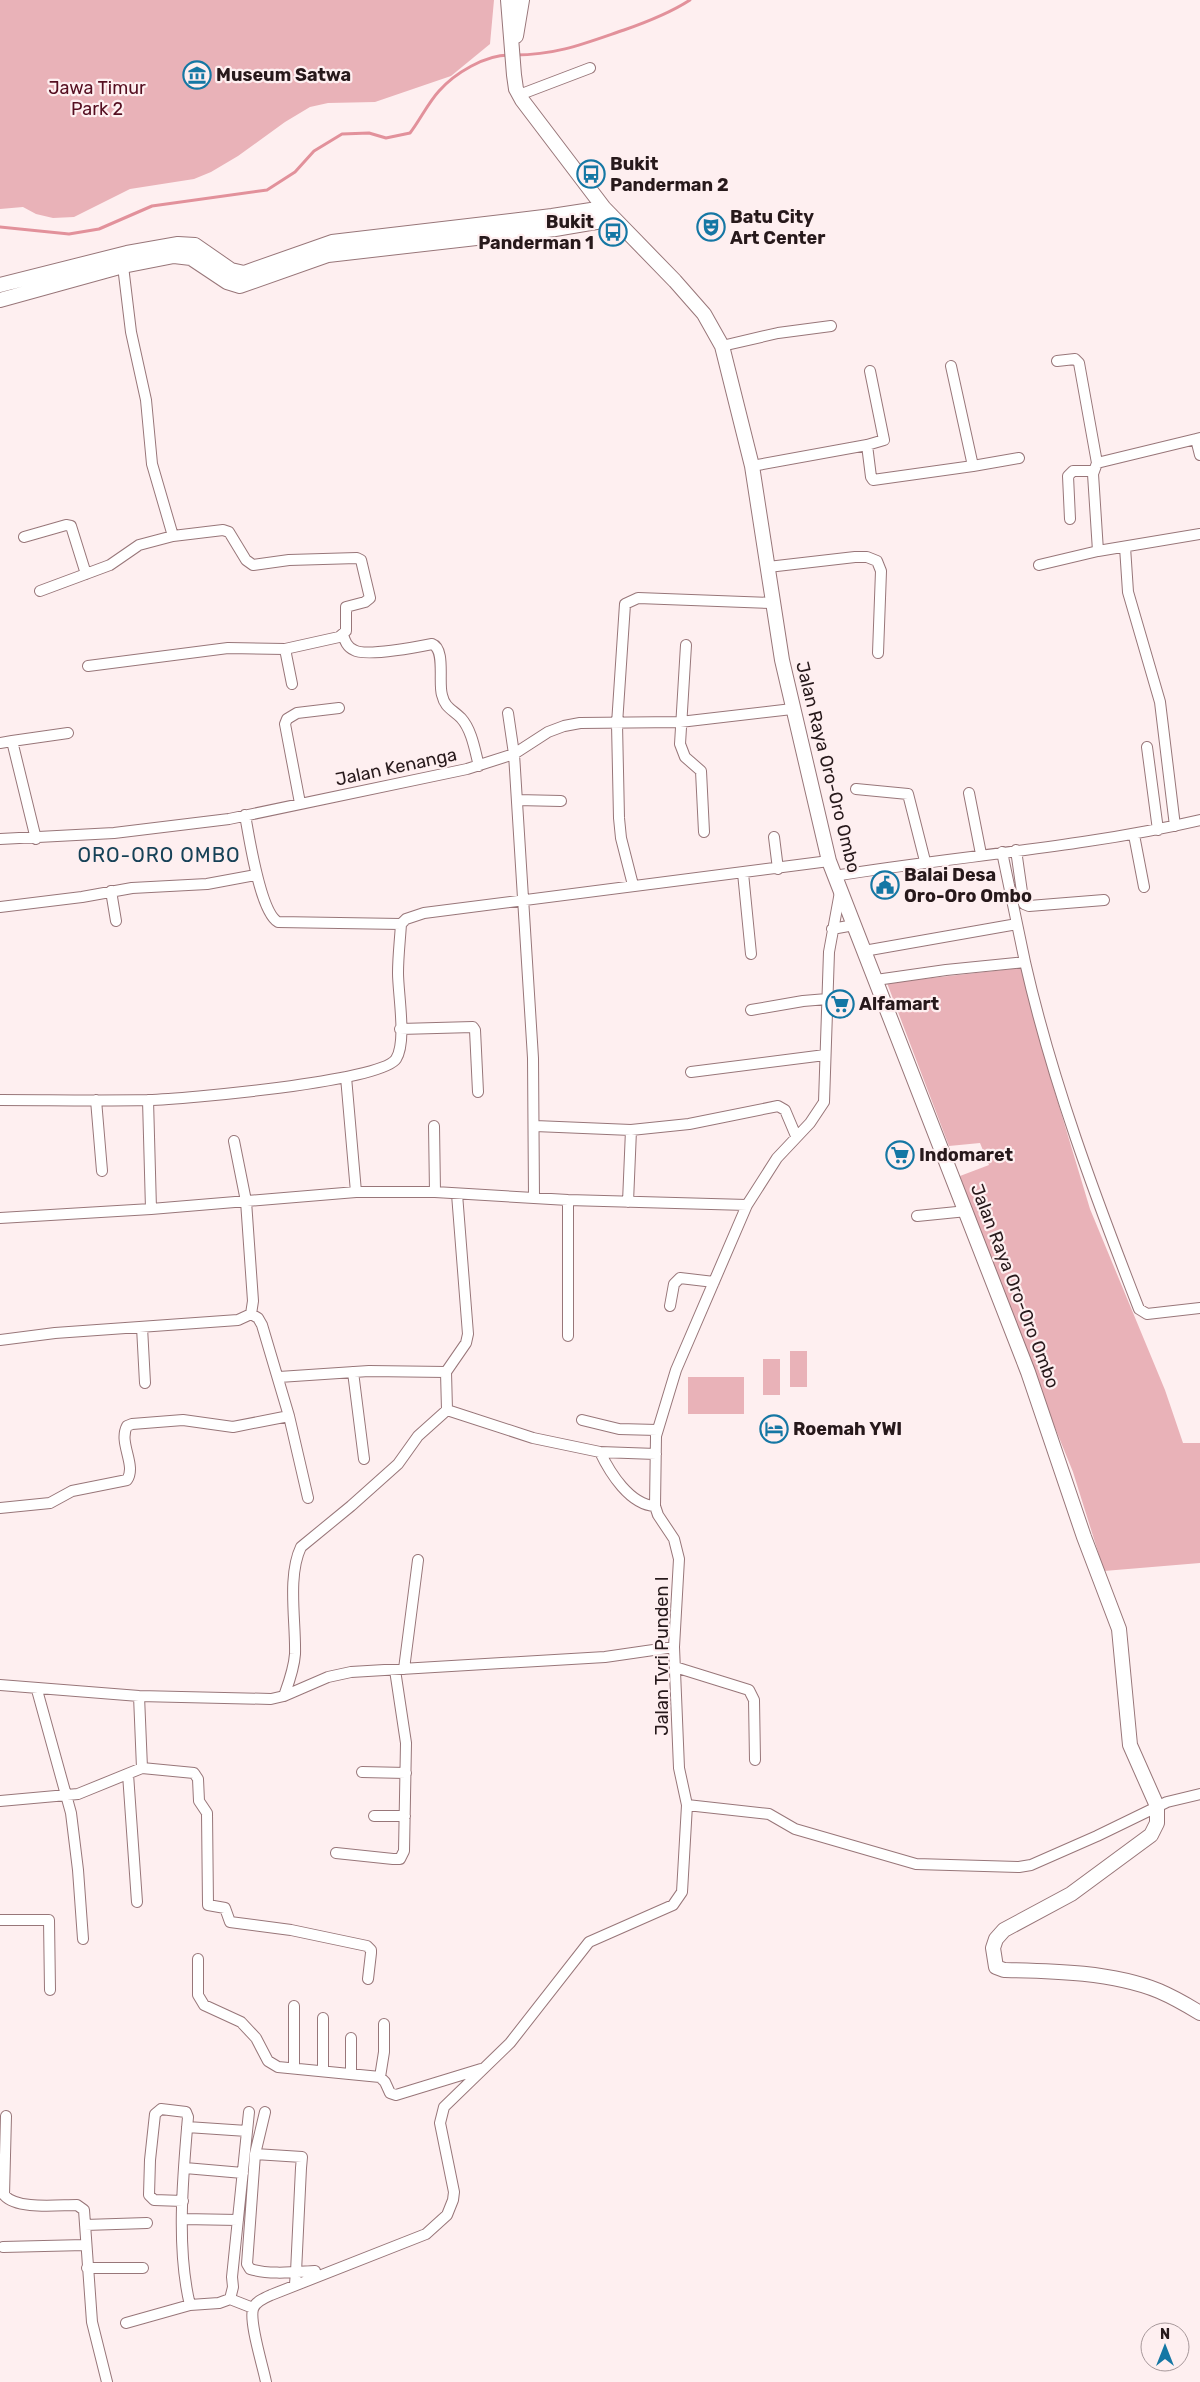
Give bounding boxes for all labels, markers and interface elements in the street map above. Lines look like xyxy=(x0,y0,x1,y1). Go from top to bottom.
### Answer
museum icon: Museum Satwa xyxy=(182,60,212,90)
place label: Museum Satwa xyxy=(216,64,351,86)
park label: Jawa Timur Park 2 xyxy=(48,77,146,120)
place label: Bukit Panderman 2 xyxy=(610,153,729,196)
bus stop icon: Bukit Panderman 2 xyxy=(576,159,606,189)
place label: Batu City Art Center xyxy=(730,206,825,249)
place label: Bukit Panderman 1 xyxy=(478,211,594,254)
theatre icon: Batu City Art Center xyxy=(696,212,726,242)
bus stop icon: Bukit Panderman 1 xyxy=(598,217,628,247)
street label: Jalan Raya Oro-Oro Ombo xyxy=(791,659,865,875)
street label: Jalan Kenanga xyxy=(333,743,459,791)
district label: ORO-ORO OMBO xyxy=(77,843,241,867)
place label: Balai Desa Oro-Oro Ombo xyxy=(904,864,1032,907)
public building icon: Balai Desa Oro-Oro Ombo xyxy=(870,870,900,900)
supermarket icon: Alfamart xyxy=(825,989,855,1019)
place label: Alfamart xyxy=(859,993,939,1015)
supermarket icon: Indomaret xyxy=(885,1140,915,1170)
place label: Indomaret xyxy=(919,1144,1013,1166)
street label: Jalan Raya Oro-Oro Ombo xyxy=(966,1181,1064,1391)
hotel icon: Roemah YWI xyxy=(759,1414,789,1444)
place label: Roemah YWI xyxy=(793,1418,902,1440)
street label: Jalan Tvri Punden I xyxy=(651,1576,673,1736)
north arrow xyxy=(1140,2322,1190,2372)
text: N xyxy=(1160,2326,1170,2343)

